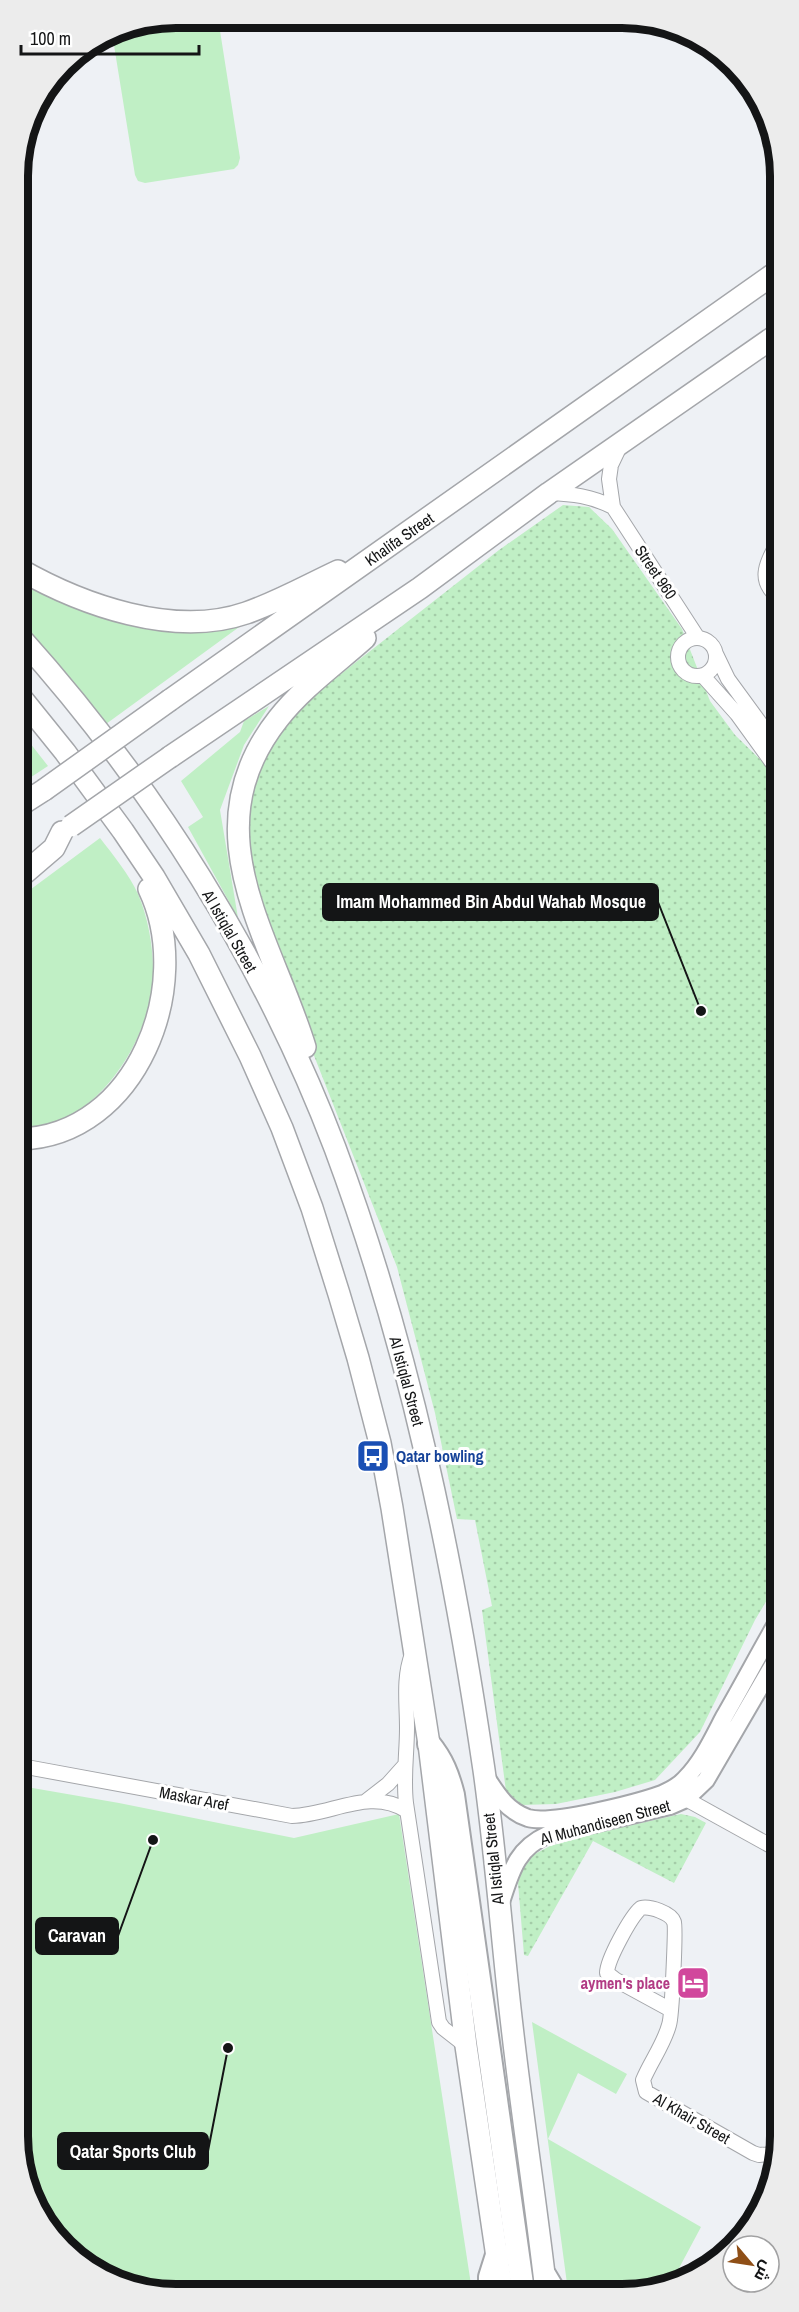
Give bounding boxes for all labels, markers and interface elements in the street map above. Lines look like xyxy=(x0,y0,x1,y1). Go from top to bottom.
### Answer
scale bar xyxy=(21,18,200,56)
text: 100 m xyxy=(30,26,71,51)
street label: Khalifa Street xyxy=(360,507,438,571)
street label: Street 960 xyxy=(630,541,682,603)
callout: Imam Mohammed Bin Abdul Wahab Mosque xyxy=(323,884,658,920)
street label: Al Istiqlal Street xyxy=(197,885,263,977)
text: Imam Mohammed Bin Abdul Wahab Mosque xyxy=(336,889,646,914)
street label: Al Istiqlal Street xyxy=(384,1333,430,1429)
bus stop icon: Qatar bowling xyxy=(355,1438,391,1474)
place label: Qatar bowling xyxy=(396,1445,484,1467)
street label: Maskar Aref xyxy=(158,1781,231,1816)
street label: Al Muhandiseen Street xyxy=(537,1794,673,1850)
street label: Al Istiqlal Street xyxy=(477,1812,509,1907)
callout: Caravan xyxy=(36,1918,118,1954)
text: Caravan xyxy=(48,1923,106,1948)
hotel icon: aymen's place xyxy=(675,1965,711,2001)
place label: aymen's place xyxy=(581,1972,670,1994)
street label: Al Khair Street xyxy=(649,2087,735,2149)
callout: Qatar Sports Club xyxy=(58,2133,208,2169)
text: Qatar Sports Club xyxy=(70,2139,196,2164)
north arrow xyxy=(721,2234,781,2294)
text: ش xyxy=(750,2257,779,2286)

